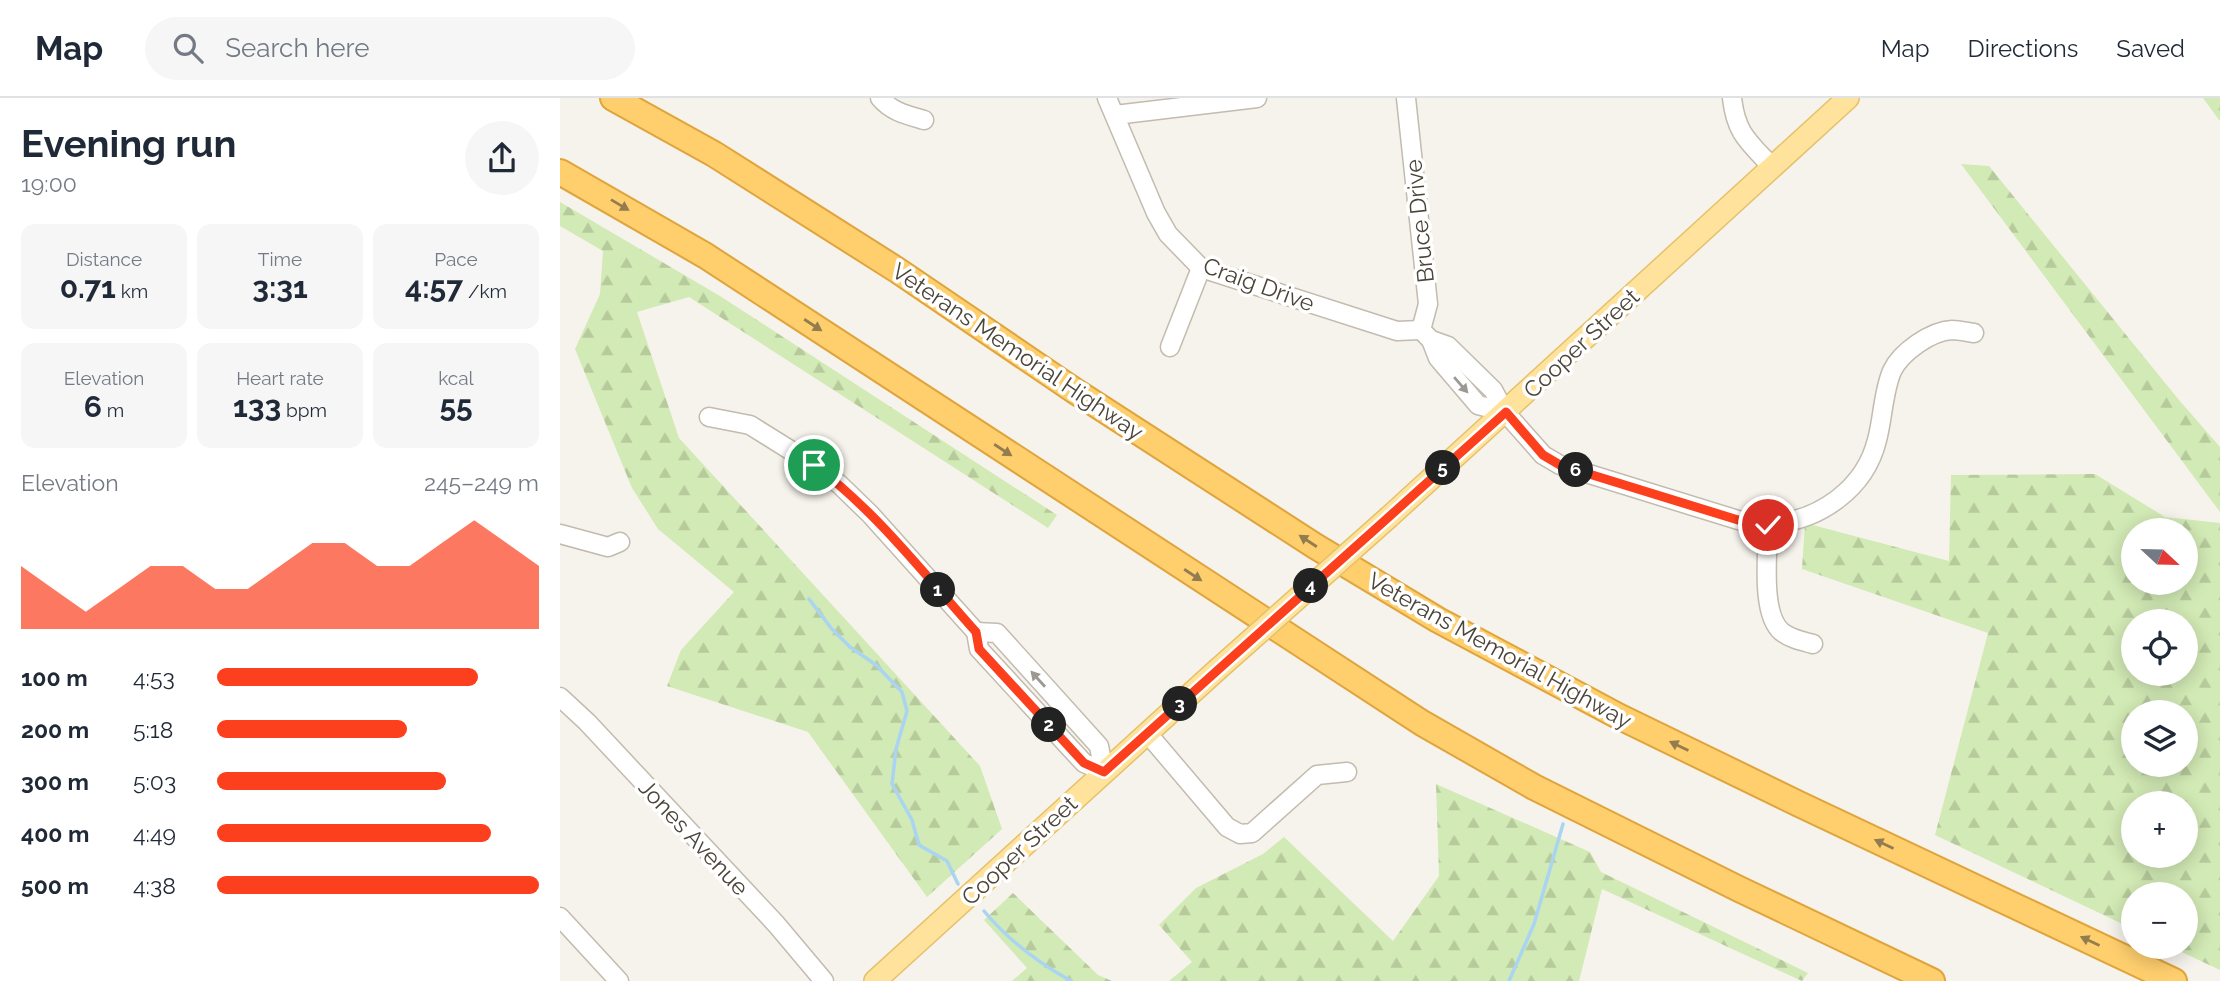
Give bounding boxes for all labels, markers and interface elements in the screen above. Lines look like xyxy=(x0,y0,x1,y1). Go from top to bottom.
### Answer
search box xyxy=(145,17,635,80)
text: Map xyxy=(35,29,103,68)
icon: search xyxy=(169,29,207,67)
text: Search here xyxy=(225,33,370,63)
text: Map xyxy=(1881,34,1930,63)
text: Directions xyxy=(1968,34,2078,63)
text: Saved xyxy=(2116,34,2185,63)
text: Evening run xyxy=(21,121,236,166)
button: share xyxy=(465,121,539,195)
street label: Bruce Drive xyxy=(1399,158,1439,284)
text: 19:00 xyxy=(21,170,77,197)
one-way arrow xyxy=(610,199,629,211)
text: Distance xyxy=(66,248,142,270)
text: Time xyxy=(258,248,302,270)
text: Pace xyxy=(434,248,478,270)
street label: Craig Drive xyxy=(1200,251,1318,317)
street label: Veterans Memorial Highway xyxy=(887,257,1149,445)
text: 0.71 xyxy=(60,270,116,305)
text: 3:31 xyxy=(252,270,308,305)
text: 4:57 xyxy=(405,270,463,305)
text: km xyxy=(116,280,148,302)
text: /km xyxy=(463,280,507,302)
street label: Cooper Street xyxy=(1518,282,1645,403)
one-way arrow xyxy=(803,319,823,332)
text: Elevation xyxy=(64,367,144,389)
text: Heart rate xyxy=(236,367,324,389)
text: kcal xyxy=(438,367,474,389)
one-way arrow xyxy=(1453,376,1469,394)
text: 6 xyxy=(84,389,102,424)
text: 133 xyxy=(233,389,281,424)
text: 55 xyxy=(439,389,473,424)
text: m xyxy=(102,399,124,421)
text: bpm xyxy=(281,399,327,421)
pin xyxy=(784,435,844,495)
one-way arrow xyxy=(994,443,1012,457)
icon: arrive xyxy=(795,446,833,484)
pin: 5 xyxy=(1426,450,1460,486)
pin: 6 xyxy=(1558,452,1594,488)
text: 5 xyxy=(1437,456,1448,478)
text: 6 xyxy=(1570,458,1581,480)
text: Elevation xyxy=(21,469,119,496)
text: 245–249 m xyxy=(424,469,539,496)
pin xyxy=(1738,495,1798,555)
icon: check xyxy=(1749,506,1787,544)
north arrow xyxy=(2121,518,2198,595)
map controls xyxy=(2121,518,2198,959)
one-way arrow xyxy=(1299,535,1318,548)
street label: Veterans Memorial Highway xyxy=(1364,566,1636,734)
one-way arrow xyxy=(1184,568,1203,581)
pin: 4 xyxy=(1294,568,1328,603)
pin: 1 xyxy=(920,573,956,608)
text: 4 xyxy=(1305,574,1316,596)
text: 1 xyxy=(933,578,942,600)
button: locate xyxy=(2121,609,2198,686)
text: 100 m xyxy=(21,664,88,691)
text: 4:53 xyxy=(133,664,175,691)
one-way arrow xyxy=(1031,671,1047,688)
pin: 3 xyxy=(1162,686,1198,722)
text: 3 xyxy=(1174,692,1185,714)
button: layers xyxy=(2121,700,2198,777)
pin: 2 xyxy=(1032,708,1066,742)
text: 2 xyxy=(1043,713,1054,735)
text: 200 m xyxy=(21,716,89,743)
text: 5:18 xyxy=(133,716,173,743)
one-way arrow xyxy=(1669,740,1689,751)
text: 300 m xyxy=(21,768,89,795)
text: 5:03 xyxy=(133,768,176,795)
street label: Jones Avenue xyxy=(634,774,754,900)
street label: Cooper Street xyxy=(956,789,1083,910)
button: + xyxy=(2121,791,2198,868)
text: 400 m xyxy=(21,820,89,847)
text: 4:49 xyxy=(133,820,176,847)
one-way arrow xyxy=(1874,839,1894,850)
text: 500 m xyxy=(21,872,89,899)
text: 4:38 xyxy=(133,872,176,899)
button: − xyxy=(2121,882,2198,959)
one-way arrow xyxy=(2080,936,2100,947)

